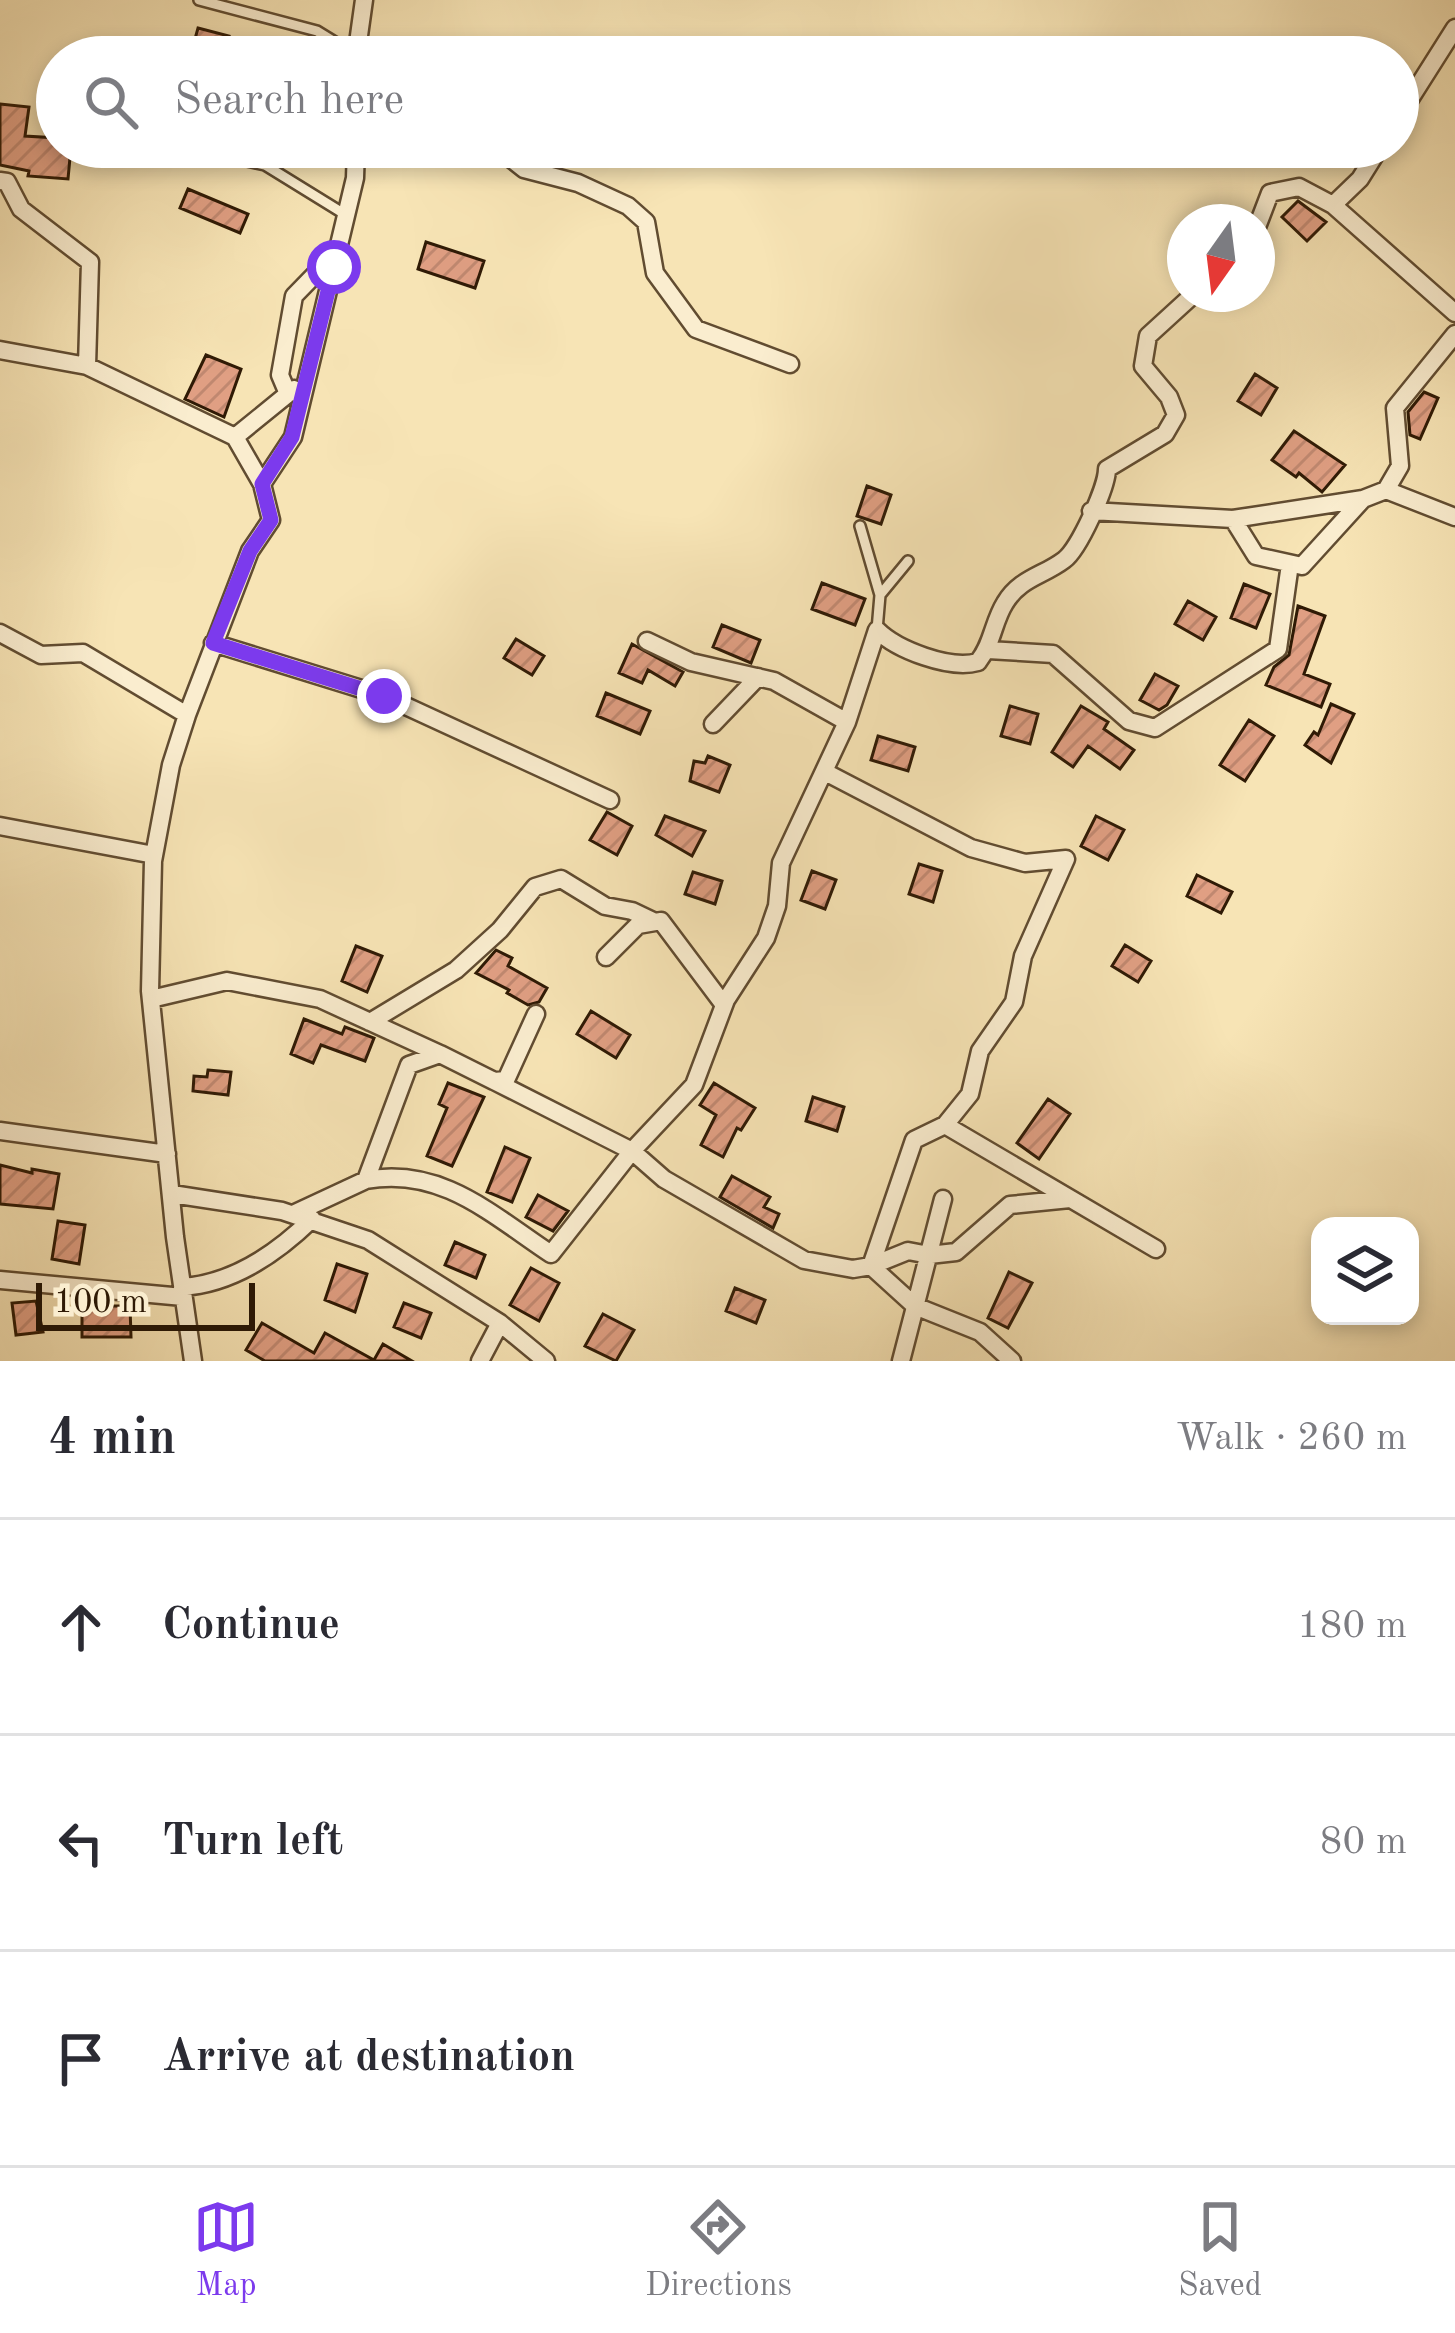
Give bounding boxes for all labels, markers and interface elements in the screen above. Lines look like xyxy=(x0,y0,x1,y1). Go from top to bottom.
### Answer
search box xyxy=(36,36,1419,168)
icon: search xyxy=(78,69,144,135)
text: Search here xyxy=(174,79,404,124)
north arrow xyxy=(1167,204,1275,312)
route start xyxy=(307,240,361,294)
route end xyxy=(357,669,411,723)
map controls xyxy=(1311,1217,1419,1325)
button: layers xyxy=(1311,1217,1419,1325)
scale bar xyxy=(36,1277,255,1330)
text: 100 m xyxy=(54,1287,147,1320)
text: 4 min xyxy=(48,1414,176,1465)
text: Walk · 260 m xyxy=(1176,1419,1407,1458)
icon: ahead xyxy=(48,1594,114,1660)
text: Continue xyxy=(162,1604,340,1649)
text: 180 m xyxy=(1297,1607,1407,1646)
icon: left xyxy=(48,1810,114,1876)
text: Turn left xyxy=(162,1820,343,1865)
text: 80 m xyxy=(1320,1823,1407,1862)
icon: arrive xyxy=(48,2026,114,2092)
text: Arrive at destination xyxy=(162,2036,575,2081)
tab: Map xyxy=(193,2194,259,2307)
tab: Directions xyxy=(645,2194,792,2307)
tab: Saved xyxy=(1178,2194,1262,2307)

